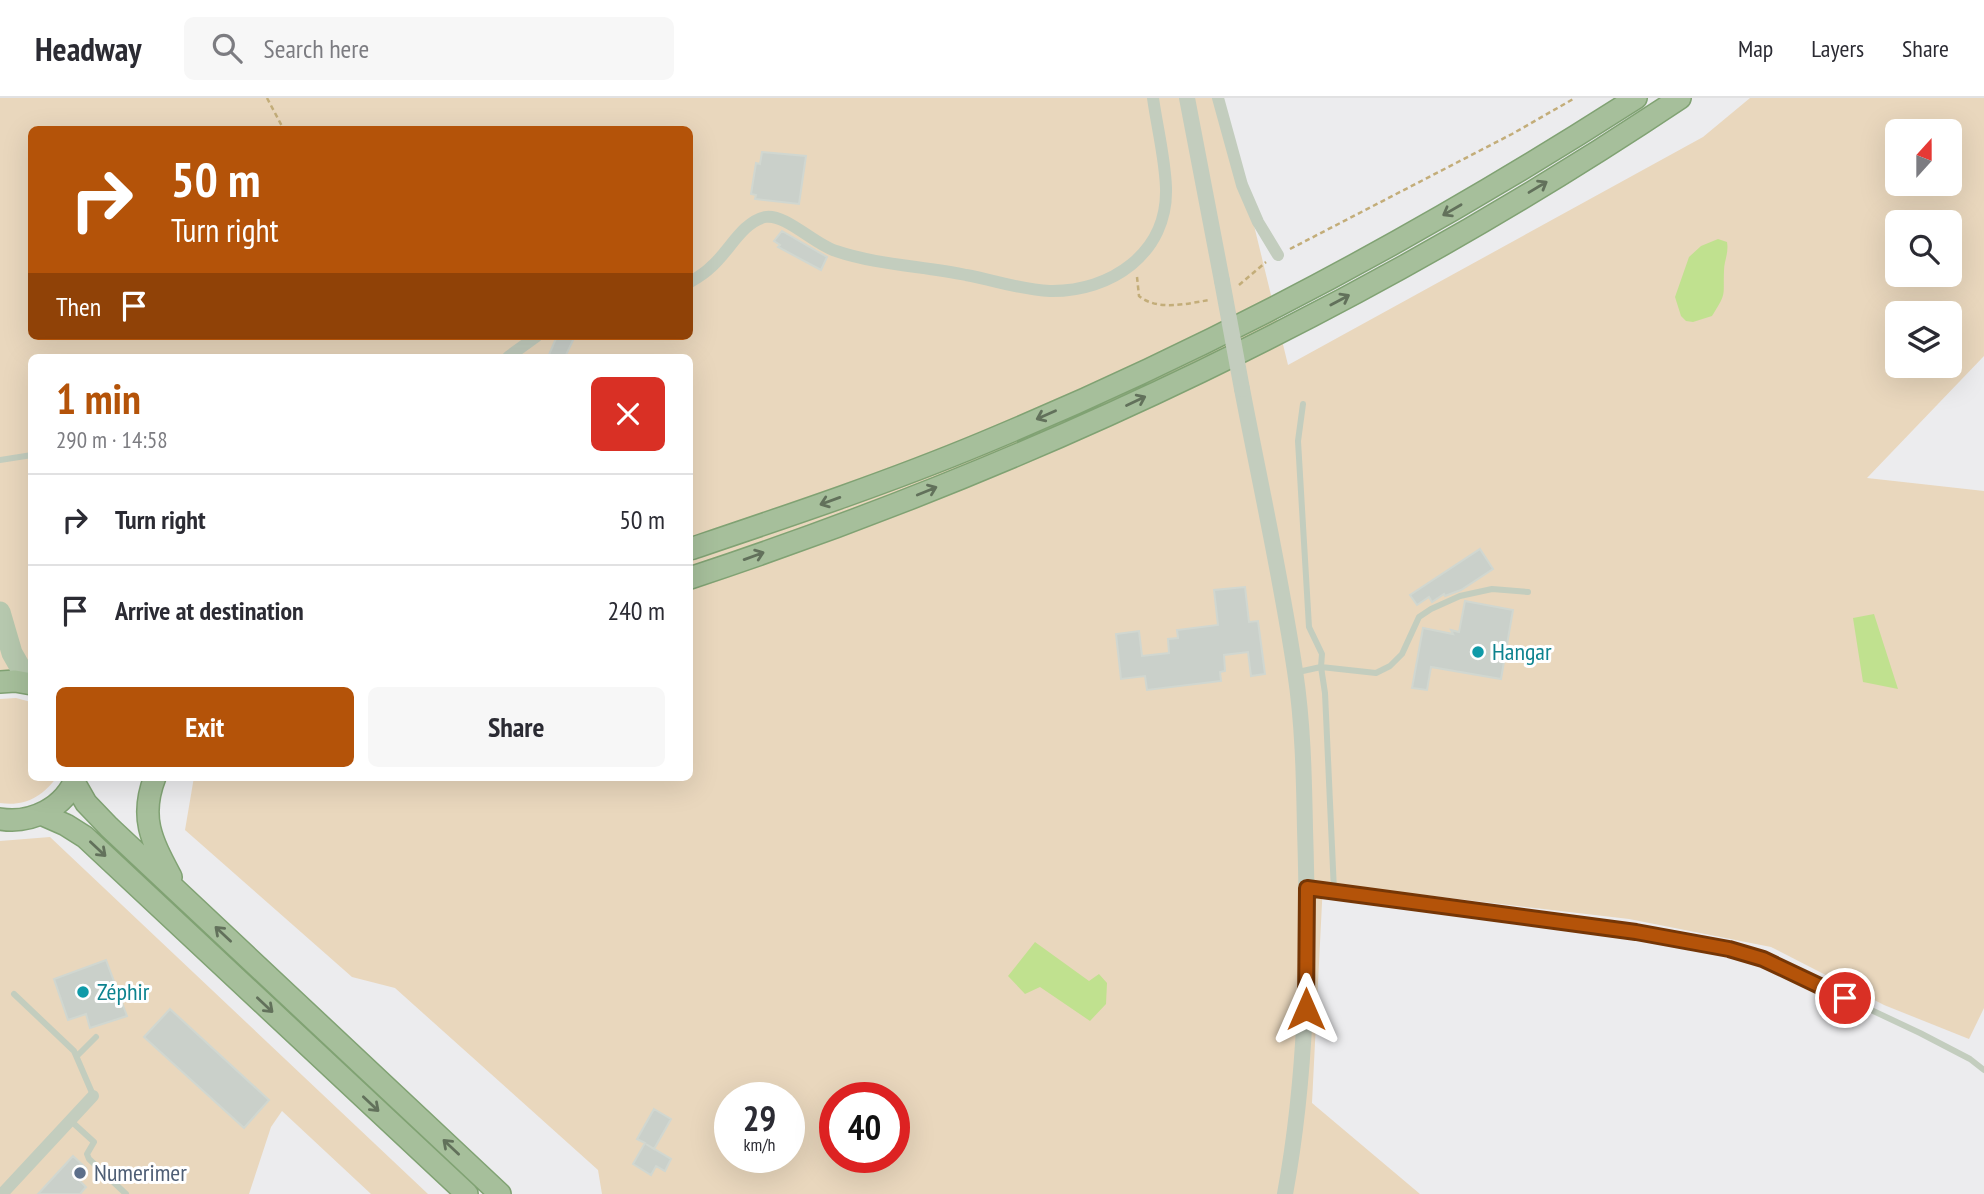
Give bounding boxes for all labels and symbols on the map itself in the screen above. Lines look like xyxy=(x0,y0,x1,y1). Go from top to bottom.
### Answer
north arrow xyxy=(1885,119,1962,196)
one-way arrow xyxy=(1527,180,1547,194)
one-way arrow xyxy=(1442,203,1462,217)
one-way arrow xyxy=(1329,292,1350,306)
one-way arrow xyxy=(1125,394,1146,407)
one-way arrow xyxy=(1036,410,1057,423)
one-way arrow xyxy=(916,484,938,497)
one-way arrow xyxy=(819,495,841,508)
one-way arrow xyxy=(743,549,765,561)
place label: Hangar xyxy=(1492,636,1552,667)
marker: Hangar xyxy=(1470,644,1486,660)
one-way arrow xyxy=(89,841,107,857)
one-way arrow xyxy=(215,925,232,942)
pin xyxy=(1815,968,1875,1028)
position arrow xyxy=(1269,972,1343,1046)
place label: Zéphir xyxy=(97,976,150,1007)
marker: Zéphir xyxy=(75,984,91,1000)
one-way arrow xyxy=(256,996,273,1013)
speed limit sign: 40 xyxy=(819,1082,910,1173)
one-way arrow xyxy=(362,1096,379,1113)
one-way arrow xyxy=(443,1139,460,1156)
place label: Numerimer xyxy=(94,1157,187,1188)
marker: Numerimer xyxy=(72,1165,88,1181)

